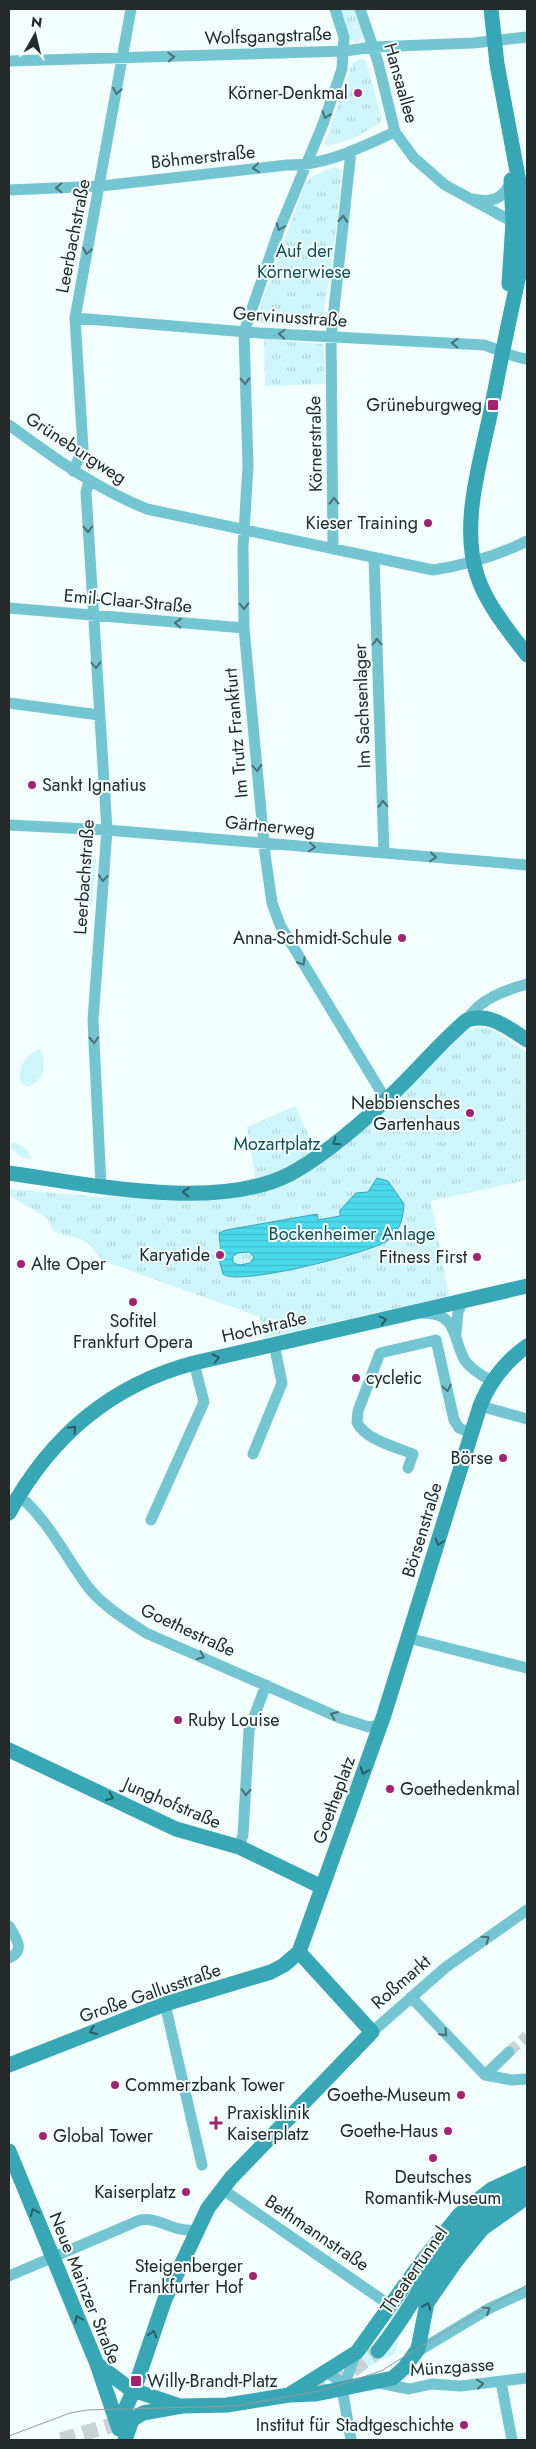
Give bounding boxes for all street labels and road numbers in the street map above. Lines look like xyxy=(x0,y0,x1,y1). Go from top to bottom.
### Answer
street label: Wolfsgangstraße xyxy=(204,21,332,51)
street label: Hansaallee xyxy=(377,40,425,126)
street label: Böhmerstraße xyxy=(150,139,256,175)
street label: Leerbachstraße xyxy=(49,177,97,295)
street label: Gervinusstraße xyxy=(232,300,348,334)
street label: Körnerstraße xyxy=(301,396,329,492)
street label: Grüneburgweg xyxy=(20,406,132,490)
street label: Emil-Claar-Straße xyxy=(63,582,193,620)
street label: Im Sachsenlager xyxy=(347,642,377,769)
street label: Im Trutz Frankfurt xyxy=(217,666,255,799)
street label: Gärtnerweg xyxy=(224,809,316,843)
street label: Leerbachstraße xyxy=(67,818,101,936)
street label: Hochstraße xyxy=(219,1305,309,1349)
street label: Börsenstraße xyxy=(395,1479,449,1581)
street label: Goethestraße xyxy=(136,1597,240,1663)
street label: Goetheplatz xyxy=(306,1752,362,1848)
street label: Junghofstraße xyxy=(117,1770,225,1835)
street label: Roßmarkt xyxy=(366,1948,437,2015)
street label: Große Gallusstraße xyxy=(76,1957,224,2029)
street label: Bethmannstraße xyxy=(260,2189,374,2277)
street label: Neue Mainzer Straße xyxy=(43,2208,127,2368)
street label: Theatertunnel xyxy=(374,2221,454,2319)
street label: Münzgasse xyxy=(409,2351,495,2383)

